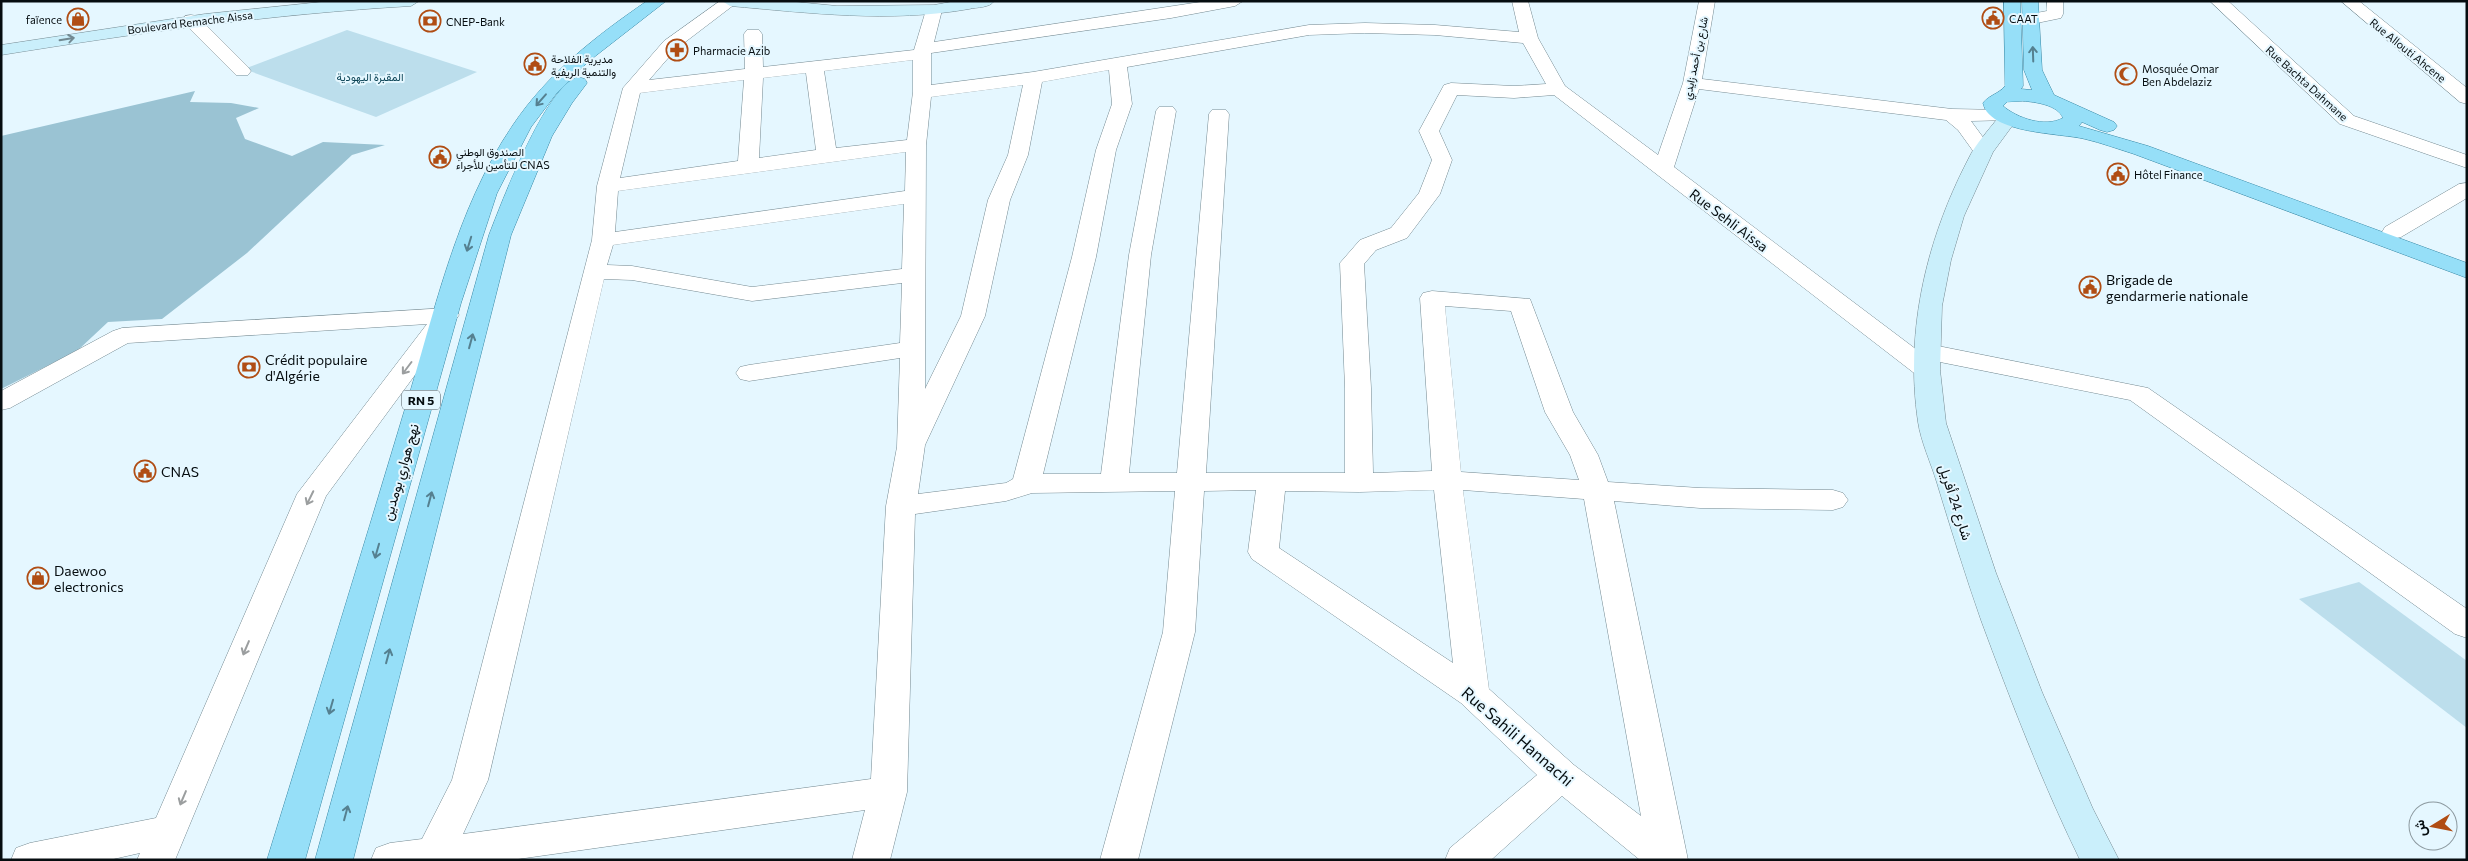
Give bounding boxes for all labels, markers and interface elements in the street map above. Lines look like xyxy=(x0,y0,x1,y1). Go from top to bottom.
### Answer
public building icon: CAAT xyxy=(1981,6,2005,30)
shop icon: faïence xyxy=(66,7,90,31)
street label: Boulevard Remache Aissa xyxy=(127,8,253,36)
bank icon: CNEP-Bank xyxy=(418,9,442,33)
place label: CAAT xyxy=(2009,12,2038,25)
place label: faïence xyxy=(26,13,62,26)
place label: CNEP-Bank xyxy=(446,15,505,28)
street label: شارع بن أحمد زايدي xyxy=(1680,15,1714,101)
street label: Rue Allouti Ahcene xyxy=(2367,15,2449,85)
one-way arrow xyxy=(58,34,74,44)
pharmacy icon: Pharmacie Azib xyxy=(665,38,689,62)
street label: Rue Bachta Dahmane xyxy=(2263,43,2351,123)
place label: Pharmacie Azib xyxy=(693,44,770,57)
one-way arrow xyxy=(2028,47,2038,63)
public building icon: مديرية الفلاحة والتنمية الريفية xyxy=(523,52,547,76)
place label: مديرية الفلاحة والتنمية الريفية xyxy=(551,52,616,79)
mosque icon: Mosquée Omar Ben Abdelaziz xyxy=(2114,62,2138,86)
place label: Mosquée Omar Ben Abdelaziz xyxy=(2142,62,2220,88)
park label: المقبرة اليهودية xyxy=(336,70,404,84)
one-way arrow xyxy=(535,94,547,107)
public building icon: الصندوق الوطني للتأمين للأجراء CNAS xyxy=(428,145,452,169)
place label: الصندوق الوطني للتأمين للأجراء CNAS xyxy=(456,145,550,172)
public building icon: Hôtel Finance xyxy=(2106,162,2130,186)
place label: Hôtel Finance xyxy=(2134,168,2203,181)
street label: Rue Sehli Aissa xyxy=(1686,185,1772,255)
one-way arrow xyxy=(463,236,473,252)
place label: Brigade de gendarmerie nationale xyxy=(2106,271,2248,304)
public building icon: Brigade de gendarmerie nationale xyxy=(2078,275,2102,299)
one-way arrow xyxy=(467,334,477,350)
place label: Crédit populaire d'Algérie xyxy=(265,351,367,384)
bank icon: Crédit populaire d'Algérie xyxy=(237,355,261,379)
one-way arrow xyxy=(401,361,412,374)
road number: RN 5 xyxy=(402,390,440,410)
street label: نهج هواري بومدين xyxy=(378,422,426,524)
public building icon: CNAS xyxy=(133,459,157,483)
street label: شارع 24 أفريل xyxy=(1933,462,1976,543)
place label: CNAS xyxy=(161,463,199,480)
one-way arrow xyxy=(305,491,315,506)
one-way arrow xyxy=(425,491,435,507)
one-way arrow xyxy=(372,543,381,559)
place label: Daewoo electronics xyxy=(54,562,124,595)
shop icon: Daewoo electronics xyxy=(26,566,50,590)
one-way arrow xyxy=(241,640,251,655)
one-way arrow xyxy=(384,648,393,664)
street label: Rue Sahili Hannachi xyxy=(1458,682,1578,790)
one-way arrow xyxy=(326,699,335,715)
one-way arrow xyxy=(178,790,187,805)
north arrow xyxy=(2408,801,2458,851)
one-way arrow xyxy=(342,805,352,821)
text: ش xyxy=(2410,818,2431,838)

